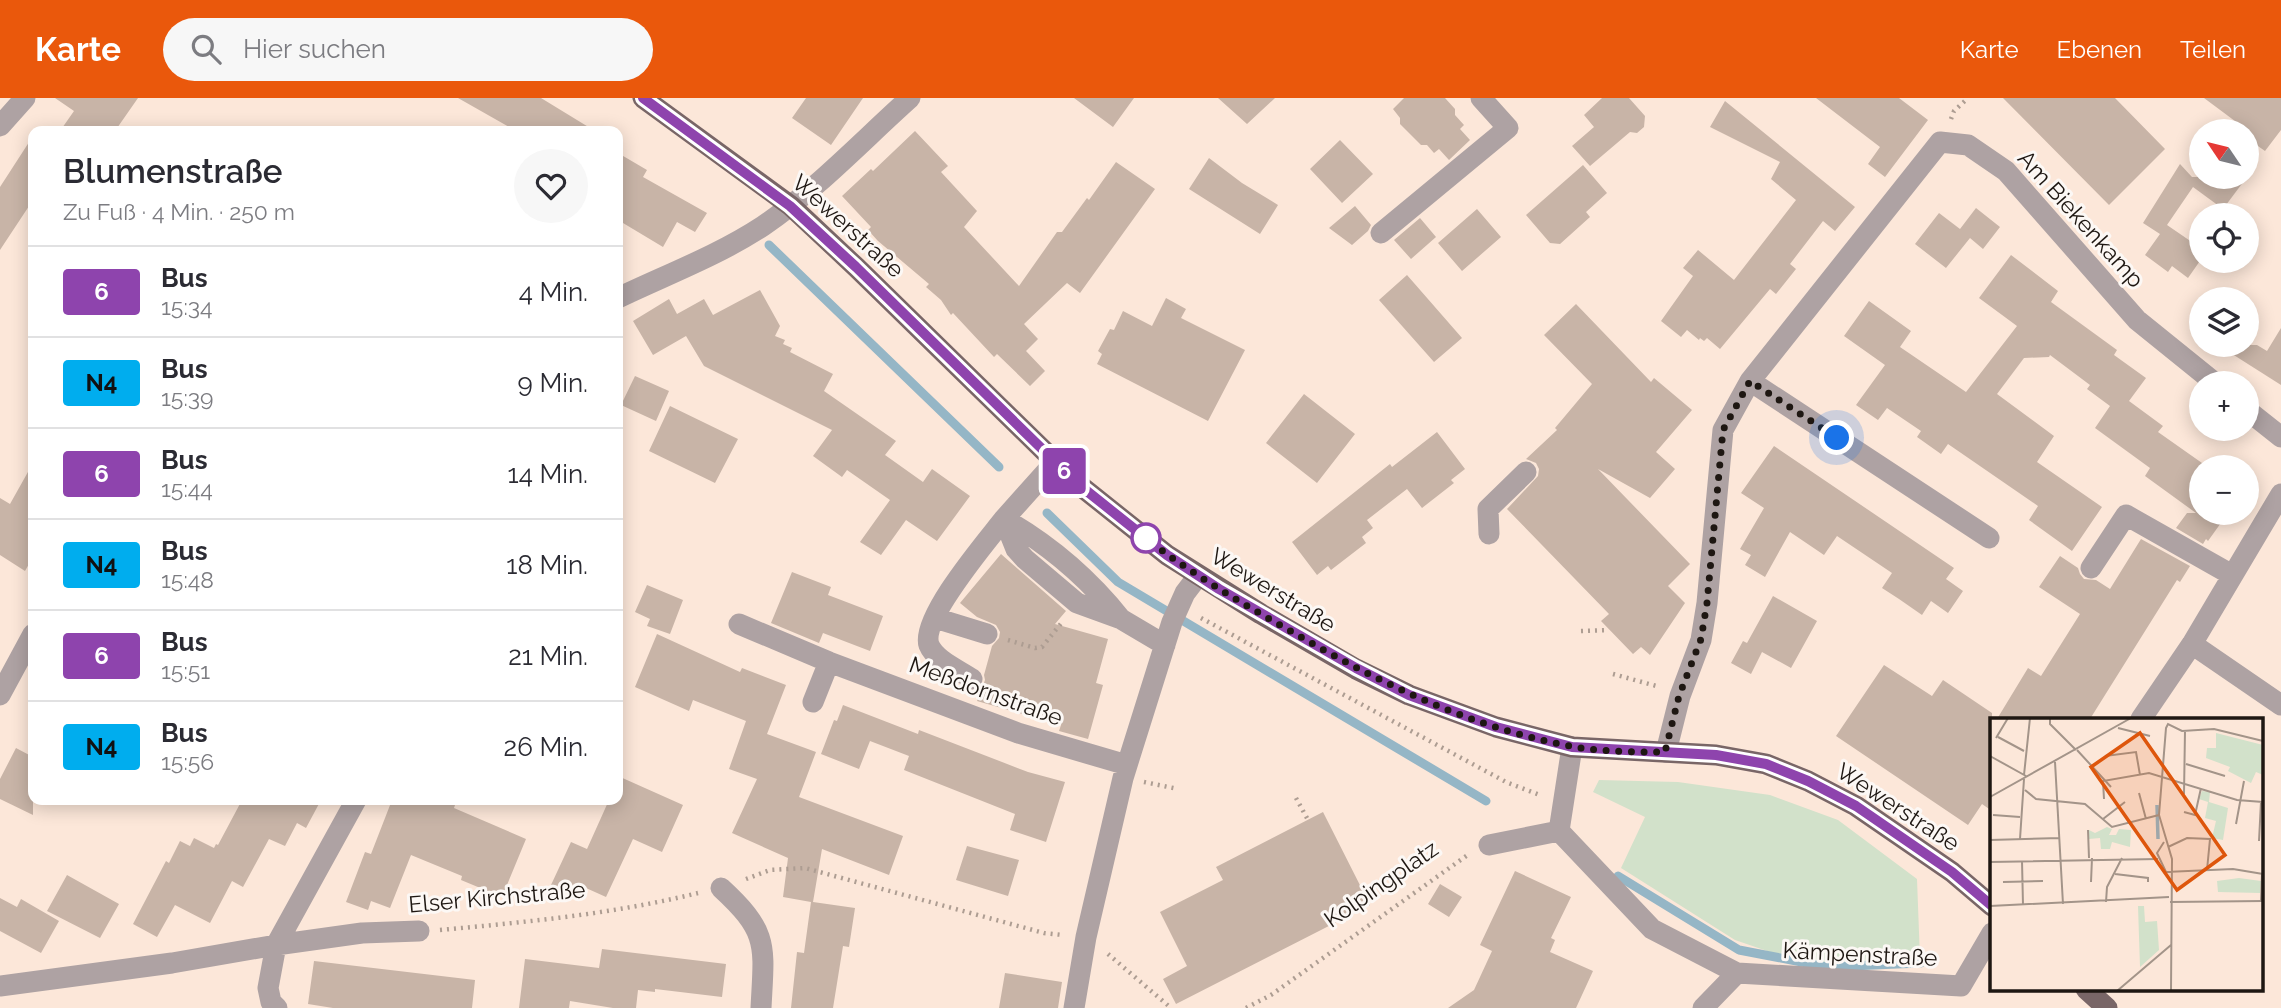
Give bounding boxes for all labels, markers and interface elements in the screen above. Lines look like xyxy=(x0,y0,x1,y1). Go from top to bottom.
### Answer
search box xyxy=(163,18,653,81)
text: Karte xyxy=(35,30,121,69)
icon: search xyxy=(187,30,225,68)
text: Hier suchen xyxy=(243,34,386,64)
text: Karte xyxy=(1960,35,2019,64)
text: Ebenen xyxy=(2057,35,2142,64)
text: Teilen xyxy=(2180,35,2246,64)
north arrow xyxy=(2189,119,2259,189)
map controls xyxy=(2189,119,2259,525)
street label: Am Biekenkamp xyxy=(2013,145,2150,293)
button: heart xyxy=(514,149,588,223)
text: Blumenstraße xyxy=(63,152,282,191)
street label: Wewerstraße xyxy=(787,168,910,283)
text: Zu Fuß · 4 Min. · 250 m xyxy=(63,198,295,225)
button: locate xyxy=(2189,203,2259,273)
text: Bus xyxy=(161,263,208,293)
text: 6 xyxy=(94,277,109,306)
text: 4 Min. xyxy=(519,277,588,307)
button: layers xyxy=(2189,287,2259,357)
text: 15:34 xyxy=(161,293,213,320)
text: Bus xyxy=(161,354,208,384)
text: N4 xyxy=(85,368,118,397)
text: 9 Min. xyxy=(518,368,588,398)
button: + xyxy=(2189,371,2259,441)
text: 15:39 xyxy=(161,384,213,411)
your location xyxy=(1819,420,1854,455)
text: Bus xyxy=(161,445,208,475)
line badge: 6 xyxy=(1041,448,1087,494)
button: − xyxy=(2189,455,2259,525)
text: 6 xyxy=(1057,456,1071,485)
text: 6 xyxy=(94,459,109,488)
text: 14 Min. xyxy=(508,459,588,489)
text: 15:44 xyxy=(161,475,213,502)
unlabelled marker xyxy=(1131,523,1161,553)
text: Bus xyxy=(161,536,208,566)
street label: Wewerstraße xyxy=(1206,542,1341,637)
text: N4 xyxy=(85,550,118,579)
text: 18 Min. xyxy=(506,550,588,580)
text: 15:48 xyxy=(161,566,214,593)
text: Bus xyxy=(161,627,208,657)
text: 6 xyxy=(94,641,109,670)
text: 21 Min. xyxy=(508,641,588,671)
street label: Meßdornstraße xyxy=(906,650,1067,731)
text: 15:51 xyxy=(161,657,210,684)
text: Bus xyxy=(161,718,208,748)
inset map xyxy=(1990,718,2264,990)
text: N4 xyxy=(85,732,118,761)
text: 26 Min. xyxy=(504,732,588,762)
text: 15:56 xyxy=(161,748,214,775)
street label: Wewerstraße xyxy=(1832,757,1965,856)
street label: Kolpingplatz xyxy=(1319,834,1443,933)
street label: Elser Kirchstraße xyxy=(407,875,586,918)
street label: Kämpenstraße xyxy=(1782,936,1938,971)

